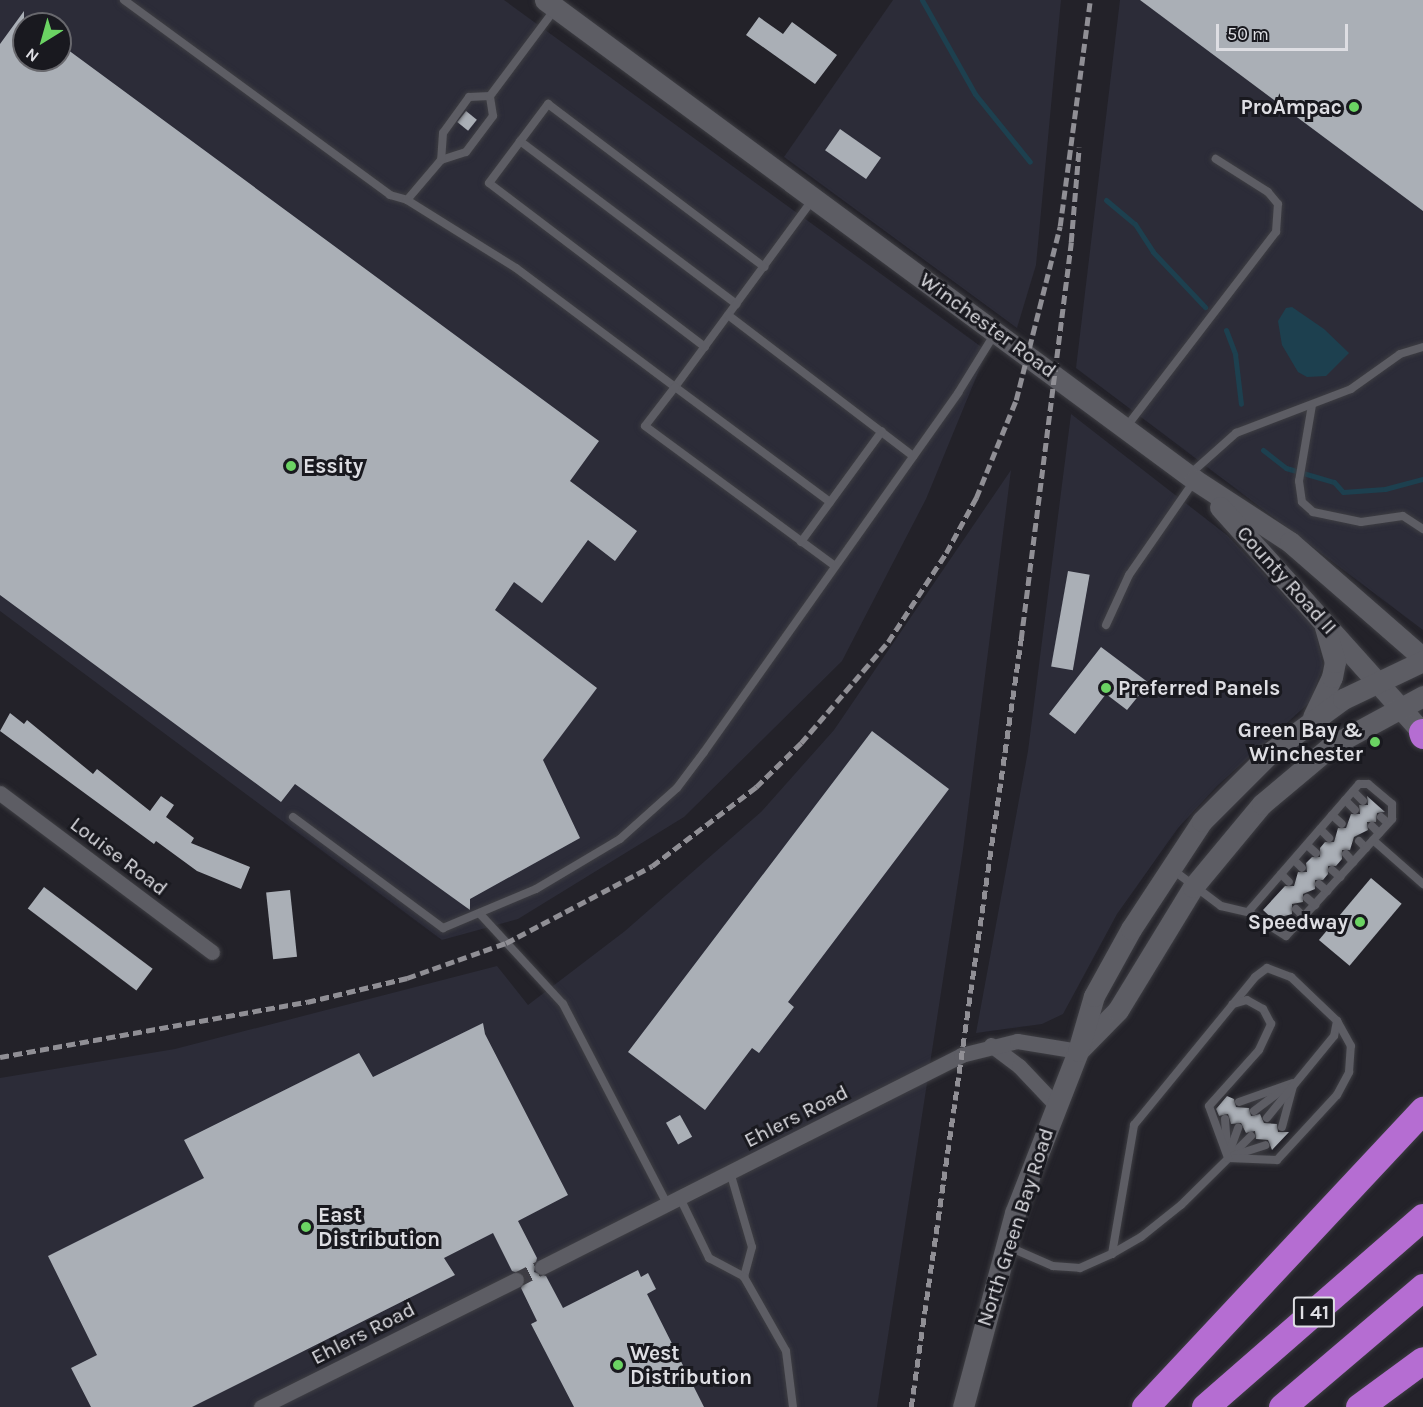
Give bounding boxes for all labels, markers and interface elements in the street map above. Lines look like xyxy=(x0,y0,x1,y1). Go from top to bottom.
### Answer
north arrow xyxy=(12,12,72,72)
scale bar xyxy=(1219,12,1351,50)
text: 50 m xyxy=(1227,23,1269,45)
text: N xyxy=(22,44,42,66)
place label: ProAmpac xyxy=(1240,94,1342,120)
marker: ProAmpac xyxy=(1347,100,1361,114)
street label: Winchester Road xyxy=(915,267,1061,383)
place label: Essity xyxy=(303,453,363,479)
marker: Essity xyxy=(284,459,298,473)
street label: County Road II xyxy=(1232,520,1342,640)
place label: Preferred Panels xyxy=(1118,675,1280,701)
marker: Preferred Panels xyxy=(1099,681,1113,695)
place label: Green Bay & Winchester xyxy=(1238,717,1363,767)
marker: Green Bay & Winchester xyxy=(1368,735,1382,749)
street label: Louise Road xyxy=(65,811,173,901)
place label: Speedway xyxy=(1248,909,1348,935)
marker: Speedway xyxy=(1353,915,1367,929)
street label: Ehlers Road xyxy=(740,1079,852,1153)
street label: North Green Bay Road xyxy=(971,1125,1059,1329)
place label: East Distribution xyxy=(318,1202,440,1252)
marker: East Distribution xyxy=(299,1220,313,1234)
road number: I 41 xyxy=(1292,1295,1336,1329)
street label: Ehlers Road xyxy=(307,1296,419,1370)
place label: West Distribution xyxy=(630,1340,752,1390)
marker: West Distribution xyxy=(611,1358,625,1372)

